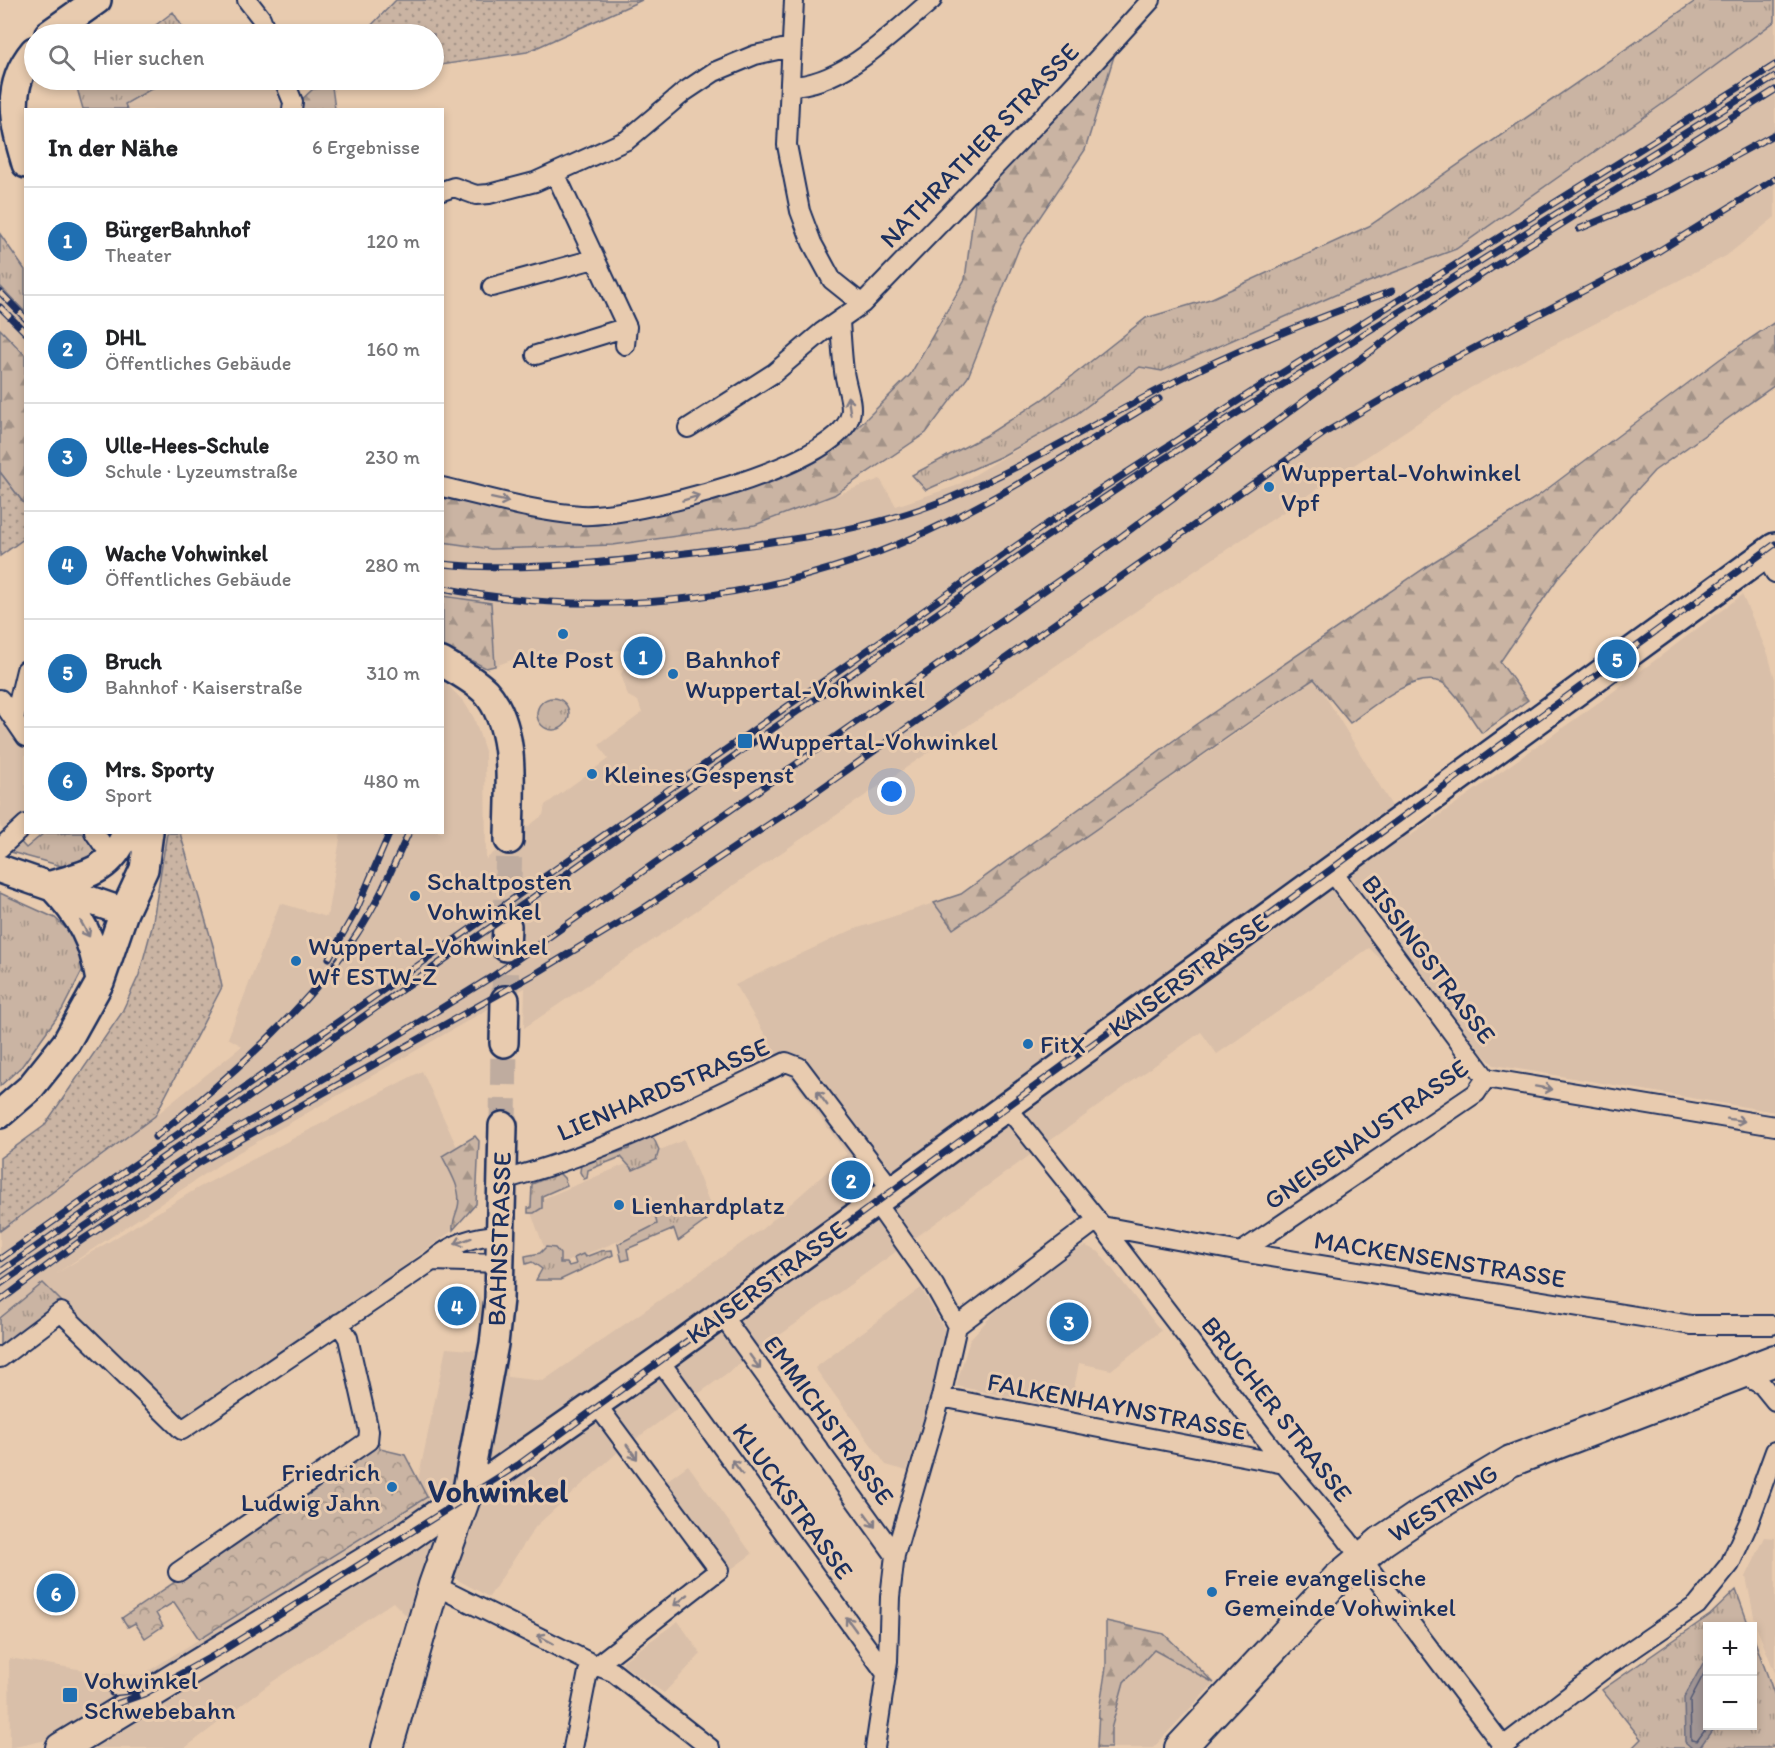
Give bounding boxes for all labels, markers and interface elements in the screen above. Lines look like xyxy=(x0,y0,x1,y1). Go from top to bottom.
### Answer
search box xyxy=(24,24,444,90)
street label: NATHRATHER STRASSE xyxy=(873,36,1085,254)
icon: search xyxy=(45,41,78,74)
text: Hier suchen xyxy=(93,44,204,71)
text: In der Nähe xyxy=(48,131,178,163)
text: 6 Ergebnisse xyxy=(312,135,420,159)
text: BürgerBahnhof xyxy=(105,216,250,243)
text: 1 xyxy=(63,229,72,253)
text: 120 m xyxy=(367,229,420,253)
text: Theater xyxy=(105,243,171,267)
text: DHL xyxy=(105,324,146,351)
text: 2 xyxy=(62,337,73,361)
text: 160 m xyxy=(367,337,420,361)
text: Öffentliches Gebäude xyxy=(105,351,291,375)
one-way arrow xyxy=(843,395,854,415)
text: Ulle-Hees-Schule xyxy=(105,432,269,459)
text: 3 xyxy=(62,445,73,469)
text: 230 m xyxy=(365,445,420,469)
place label: Wuppertal-Vohwinkel Vpf xyxy=(1281,456,1521,518)
text: Schule · Lyzeumstraße xyxy=(105,459,298,483)
marker: Wuppertal-Vohwinkel Vpf xyxy=(1262,480,1276,494)
one-way arrow xyxy=(681,492,700,503)
one-way arrow xyxy=(489,495,509,506)
text: Wache Vohwinkel xyxy=(105,540,268,567)
text: 4 xyxy=(61,553,74,577)
text: 280 m xyxy=(365,553,420,577)
text: Öffentliches Gebäude xyxy=(105,567,291,591)
marker: Alte Post xyxy=(556,627,570,641)
pin: 1 xyxy=(624,634,662,678)
pin: 5 xyxy=(1598,636,1636,682)
place label: Alte Post xyxy=(512,643,614,675)
place label: Bahnhof Wuppertal-Vohwinkel xyxy=(685,643,925,705)
text: Bruch xyxy=(105,648,162,675)
text: 5 xyxy=(62,661,73,685)
text: 310 m xyxy=(366,661,420,685)
marker: Bahnhof Wuppertal-Vohwinkel xyxy=(666,667,680,681)
text: Bahnhof · Kaiserstraße xyxy=(105,675,303,699)
place label: Wuppertal-Vohwinkel xyxy=(758,725,998,757)
marker: Wuppertal-Vohwinkel xyxy=(736,732,754,750)
text: Mrs. Sporty xyxy=(105,756,214,783)
place label: Kleines Gespenst xyxy=(604,758,794,790)
marker: Kleines Gespenst xyxy=(585,767,599,781)
text: 6 xyxy=(62,769,73,793)
text: 480 m xyxy=(363,769,420,793)
your location xyxy=(877,777,906,806)
text: Sport xyxy=(105,783,152,807)
place label: Schaltposten Vohwinkel xyxy=(427,865,572,927)
street label: BISSINGSTRASSE xyxy=(1355,868,1503,1050)
marker: Schaltposten Vohwinkel xyxy=(408,889,422,903)
street label: KAISERSTRASSE xyxy=(1101,906,1275,1044)
one-way arrow xyxy=(79,920,91,937)
place label: Wuppertal-Vohwinkel Wf ESTW-Z xyxy=(308,930,548,992)
marker: Wuppertal-Vohwinkel Wf ESTW-Z xyxy=(289,954,303,968)
place label: FitX xyxy=(1040,1028,1086,1060)
street label: LIENHARDSTRASSE xyxy=(552,1030,774,1148)
marker: FitX xyxy=(1021,1037,1035,1051)
street label: GNEISENAUSTRASSE xyxy=(1258,1051,1474,1217)
one-way arrow xyxy=(1533,1082,1553,1093)
one-way arrow xyxy=(816,1090,829,1106)
one-way arrow xyxy=(1726,1115,1745,1126)
street label: BAHNSTRASSE xyxy=(480,1151,518,1327)
pin: 2 xyxy=(832,1158,870,1202)
place label: Lienhardplatz xyxy=(631,1189,785,1221)
marker: Lienhardplatz xyxy=(612,1198,626,1212)
street label: KAISERSTRASSE xyxy=(679,1213,853,1351)
street label: MACKENSENSTRASSE xyxy=(1312,1223,1568,1295)
one-way arrow xyxy=(455,1237,473,1248)
pin: 4 xyxy=(438,1284,476,1328)
pin: 3 xyxy=(1050,1300,1088,1344)
street label: BRUCHER STRASSE xyxy=(1195,1310,1359,1508)
street label: EMMICHSTRASSE xyxy=(757,1329,901,1511)
one-way arrow xyxy=(749,1353,761,1369)
street label: FALKENHAYNSTRASSE xyxy=(985,1365,1249,1447)
street label: KLUCKSTRASSE xyxy=(726,1417,860,1585)
one-way arrow xyxy=(626,1443,638,1459)
place label: Friedrich Ludwig Jahn xyxy=(241,1456,380,1518)
street label: WESTRING xyxy=(1382,1457,1504,1549)
one-way arrow xyxy=(730,1459,743,1475)
district label: Vohwinkel xyxy=(428,1472,569,1510)
marker: Friedrich Ludwig Jahn xyxy=(385,1480,399,1494)
one-way arrow xyxy=(863,1511,876,1527)
place label: Freie evangelische Gemeinde Vohwinkel xyxy=(1224,1561,1456,1623)
pin: 6 xyxy=(36,1570,76,1616)
marker: Freie evangelische Gemeinde Vohwinkel xyxy=(1205,1585,1219,1599)
one-way arrow xyxy=(673,1593,689,1606)
one-way arrow xyxy=(845,1617,857,1633)
map controls xyxy=(1703,1622,1757,1730)
button: + xyxy=(1703,1622,1757,1676)
one-way arrow xyxy=(537,1633,555,1644)
place label: Vohwinkel Schwebebahn xyxy=(84,1664,236,1726)
button: − xyxy=(1703,1676,1757,1730)
marker: Vohwinkel Schwebebahn xyxy=(61,1686,79,1704)

